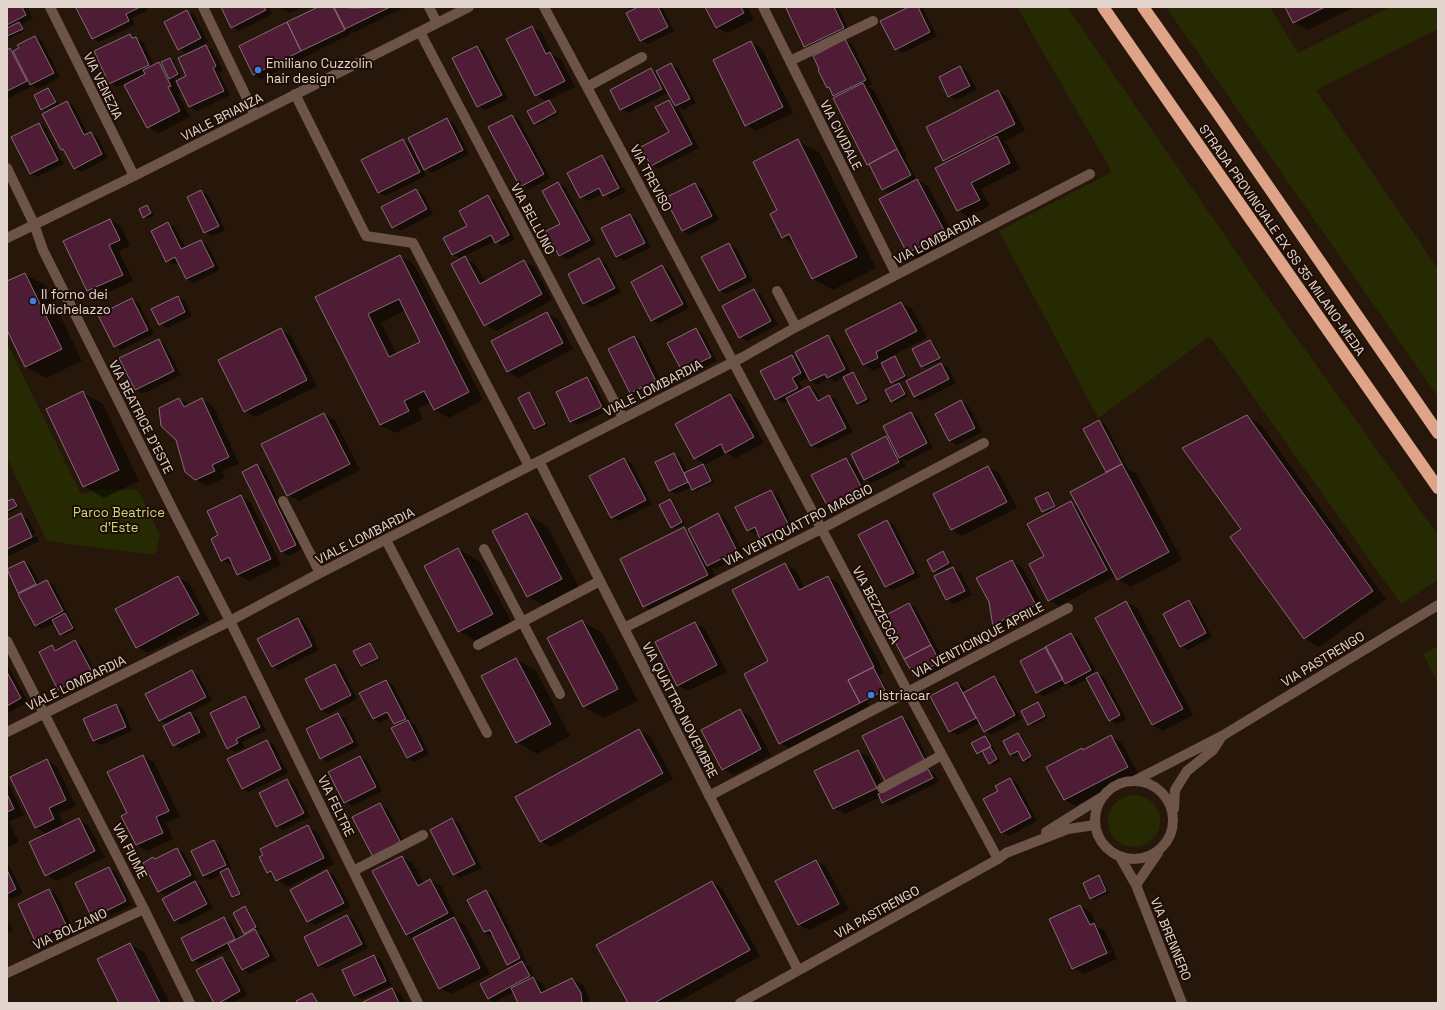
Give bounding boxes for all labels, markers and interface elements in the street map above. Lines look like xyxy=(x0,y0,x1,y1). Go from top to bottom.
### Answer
street label: VIA VENEZIA xyxy=(79,50,127,122)
place label: Emiliano Cuzzolin hair design xyxy=(266,55,373,87)
marker: Emiliano Cuzzolin hair design xyxy=(253,65,263,75)
street label: VIALE BRIANZA xyxy=(178,89,266,145)
street label: VIA CIVIDALE xyxy=(816,97,866,173)
street label: STRADA PROVINCIALE EX SS 35 MILANO-MEDA xyxy=(1195,121,1369,359)
street label: VIA TREVISO xyxy=(626,142,676,214)
street label: VIA BELLUNO xyxy=(507,180,559,258)
street label: VIA LOMBARDIA xyxy=(891,210,983,268)
place label: Il forno dei Michelazzo xyxy=(41,286,111,318)
marker: Il forno dei Michelazzo xyxy=(28,296,38,306)
street label: VIALE LOMBARDIA xyxy=(601,356,705,420)
street label: VIA BEATRICE D'ESTE xyxy=(105,357,177,477)
street label: VIA VENTIQUATTRO MAGGIO xyxy=(720,480,876,570)
park label: Parco Beatrice d'Este xyxy=(73,504,165,536)
street label: VIALE LOMBARDIA xyxy=(313,504,417,568)
street label: VIA BEZZECCA xyxy=(848,563,904,647)
street label: VIA VENTICINQUE APRILE xyxy=(909,598,1047,682)
street label: VIA PASTRENGO xyxy=(1278,627,1368,691)
street label: VIA QUATTRO NOVEMBRE xyxy=(638,639,722,781)
street label: VIALE LOMBARDIA xyxy=(23,651,129,715)
place label: Istriacar xyxy=(879,687,930,704)
marker: Istriacar xyxy=(866,690,876,700)
street label: VIA FELTRE xyxy=(314,773,358,839)
street label: VIA FIUME xyxy=(109,820,151,882)
street label: VIA PASTRENGO xyxy=(832,882,922,942)
street label: VIA BRENNERO xyxy=(1147,895,1195,983)
street label: VIA BOLZANO xyxy=(30,904,110,954)

